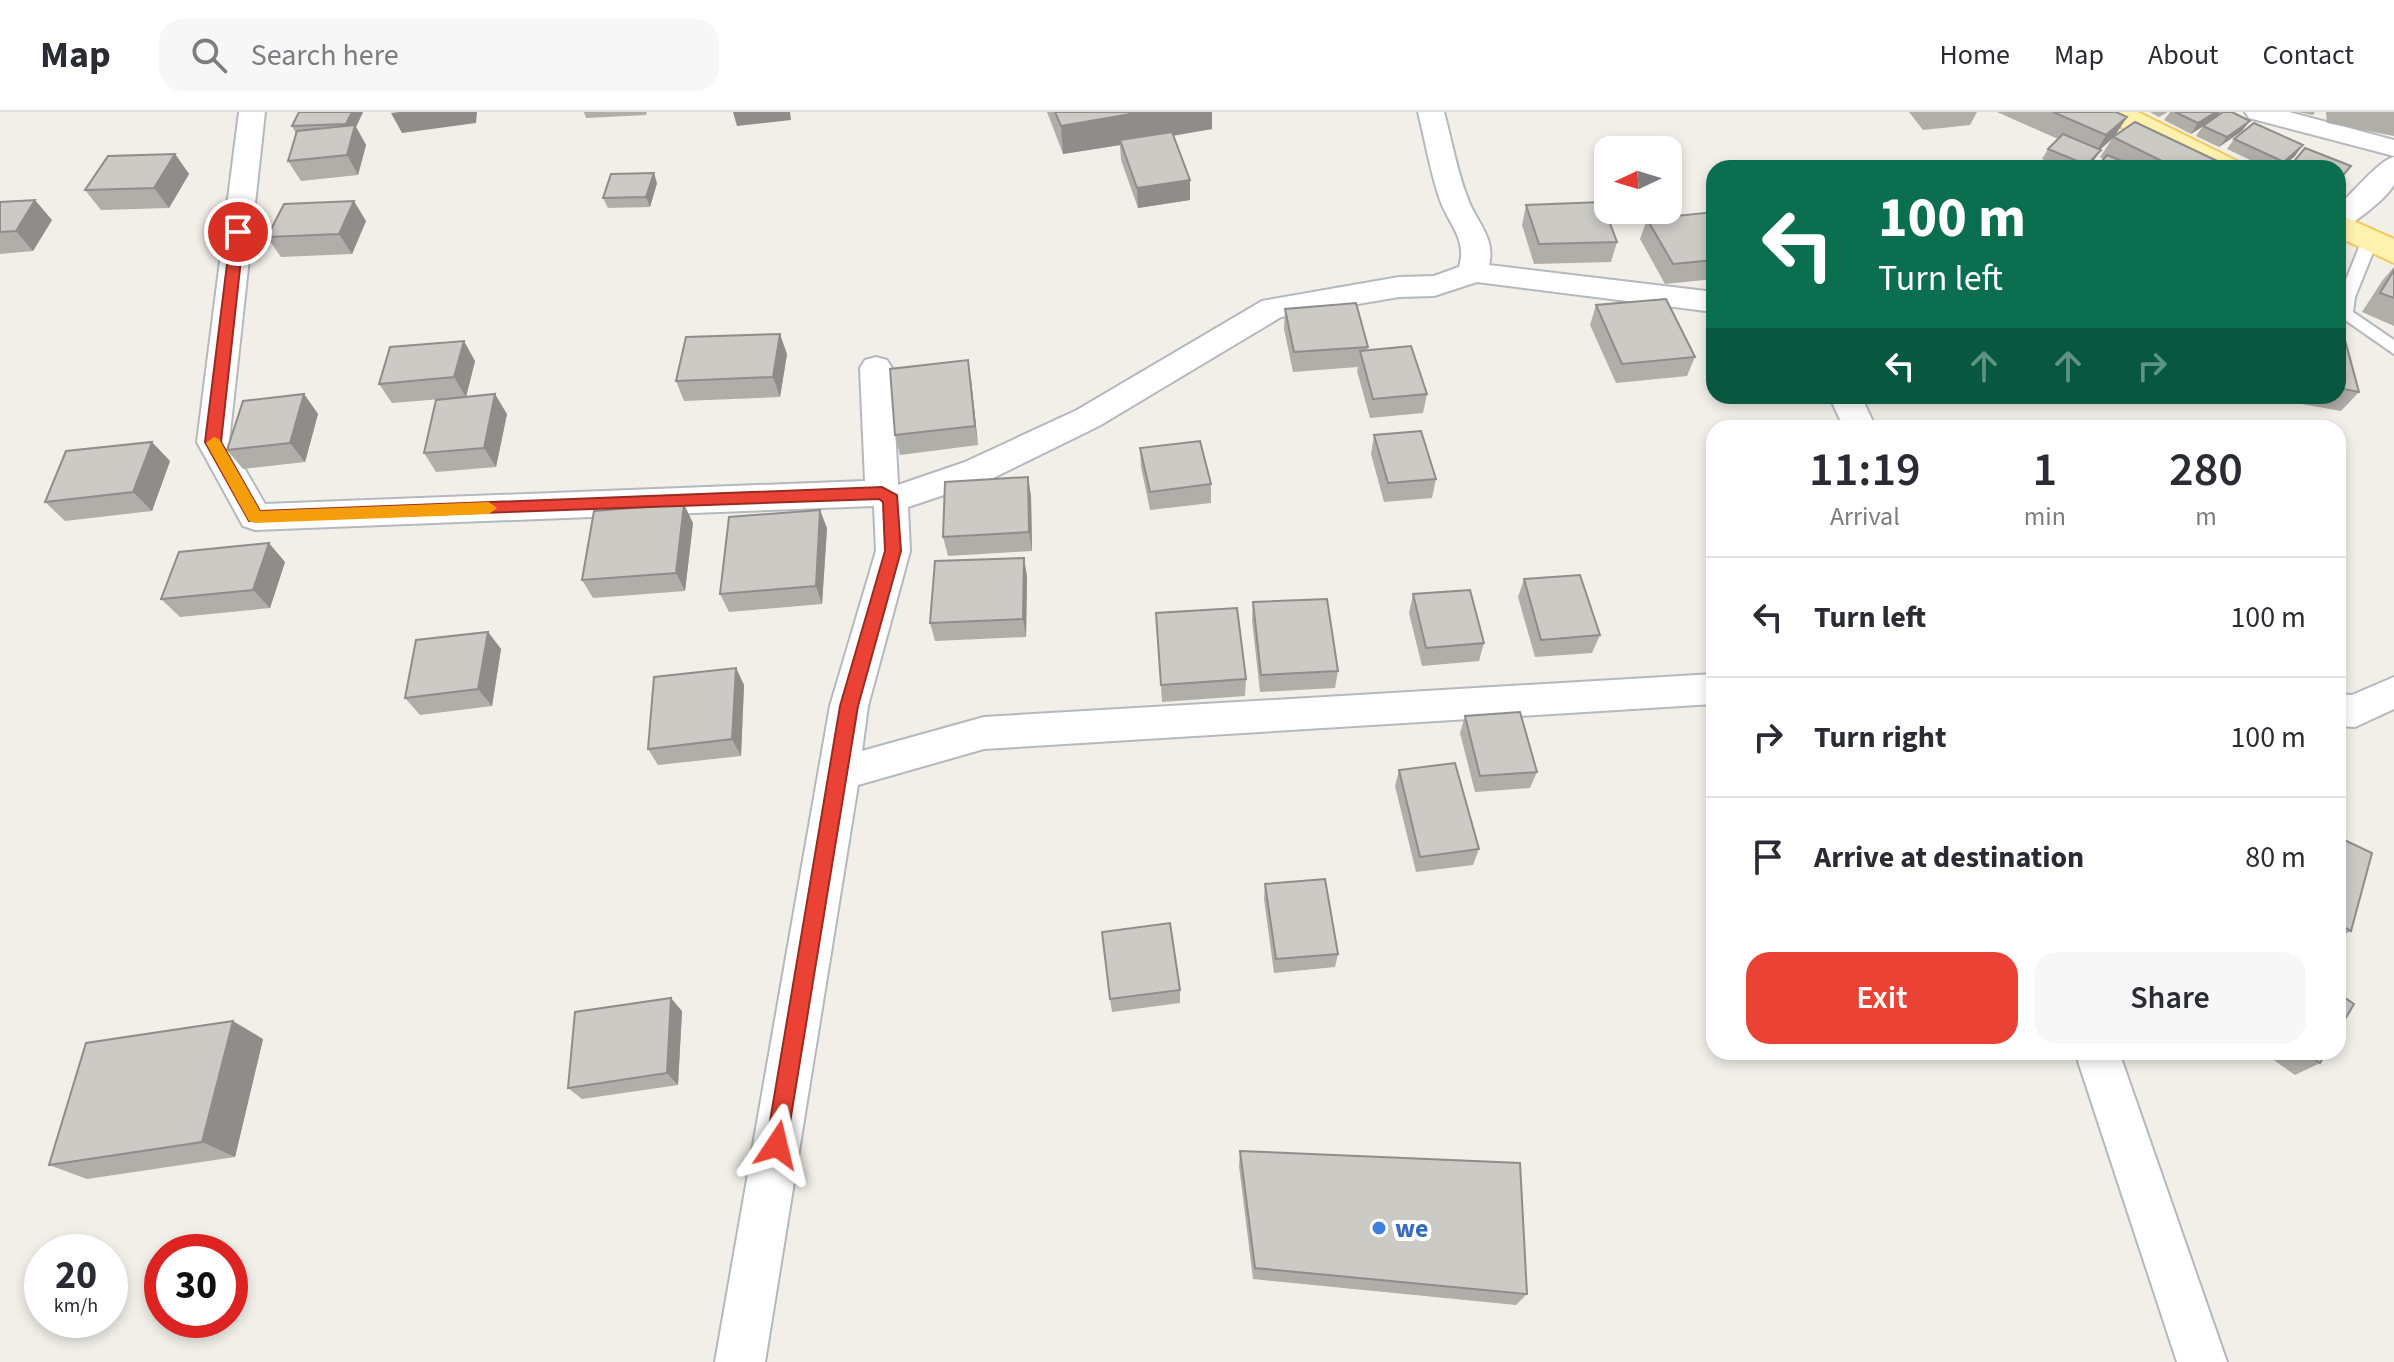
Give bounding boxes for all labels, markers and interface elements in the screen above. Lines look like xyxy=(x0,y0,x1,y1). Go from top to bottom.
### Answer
search box xyxy=(159,19,719,91)
text: Map xyxy=(40,28,111,82)
icon: search xyxy=(187,33,231,77)
text: Search here xyxy=(251,34,399,77)
text: Home xyxy=(1939,35,2010,75)
text: Map xyxy=(2054,35,2104,75)
text: About xyxy=(2148,35,2219,75)
text: Contact xyxy=(2263,35,2354,75)
north arrow xyxy=(1594,136,1682,224)
map controls xyxy=(1594,136,1682,224)
text: 100 m xyxy=(1878,179,2026,258)
icon: left xyxy=(1746,192,1850,296)
pin xyxy=(204,198,272,266)
icon: arrive xyxy=(216,210,260,254)
text: Turn left xyxy=(1878,253,2003,304)
icon: left xyxy=(1878,344,1922,388)
icon: ahead xyxy=(1962,344,2006,388)
icon: ahead xyxy=(2046,344,2090,388)
icon: right xyxy=(2130,344,2174,388)
text: 11:19 xyxy=(1809,436,1921,504)
text: 1 xyxy=(2033,436,2057,504)
text: 280 xyxy=(2169,436,2243,504)
text: Arrival xyxy=(1830,498,1900,535)
text: min xyxy=(2024,498,2066,535)
text: m xyxy=(2195,498,2217,535)
icon: left xyxy=(1746,595,1790,639)
text: Turn left xyxy=(1814,596,1926,639)
text: 100 m xyxy=(2230,596,2306,639)
icon: right xyxy=(1746,715,1790,759)
text: Turn right xyxy=(1814,716,1946,759)
text: 100 m xyxy=(2230,716,2306,759)
icon: arrive xyxy=(1746,835,1790,879)
text: Arrive at destination xyxy=(1814,836,2084,879)
text: 80 m xyxy=(2245,836,2306,879)
button: Exit xyxy=(1746,952,2018,1044)
button: Share xyxy=(2034,952,2306,1044)
position arrow xyxy=(735,1103,819,1187)
place label: we xyxy=(1395,1210,1428,1247)
marker: we xyxy=(1370,1219,1388,1237)
speed limit sign: 30 xyxy=(144,1234,248,1338)
text: 20 xyxy=(55,1247,97,1304)
text: km/h xyxy=(54,1292,98,1320)

